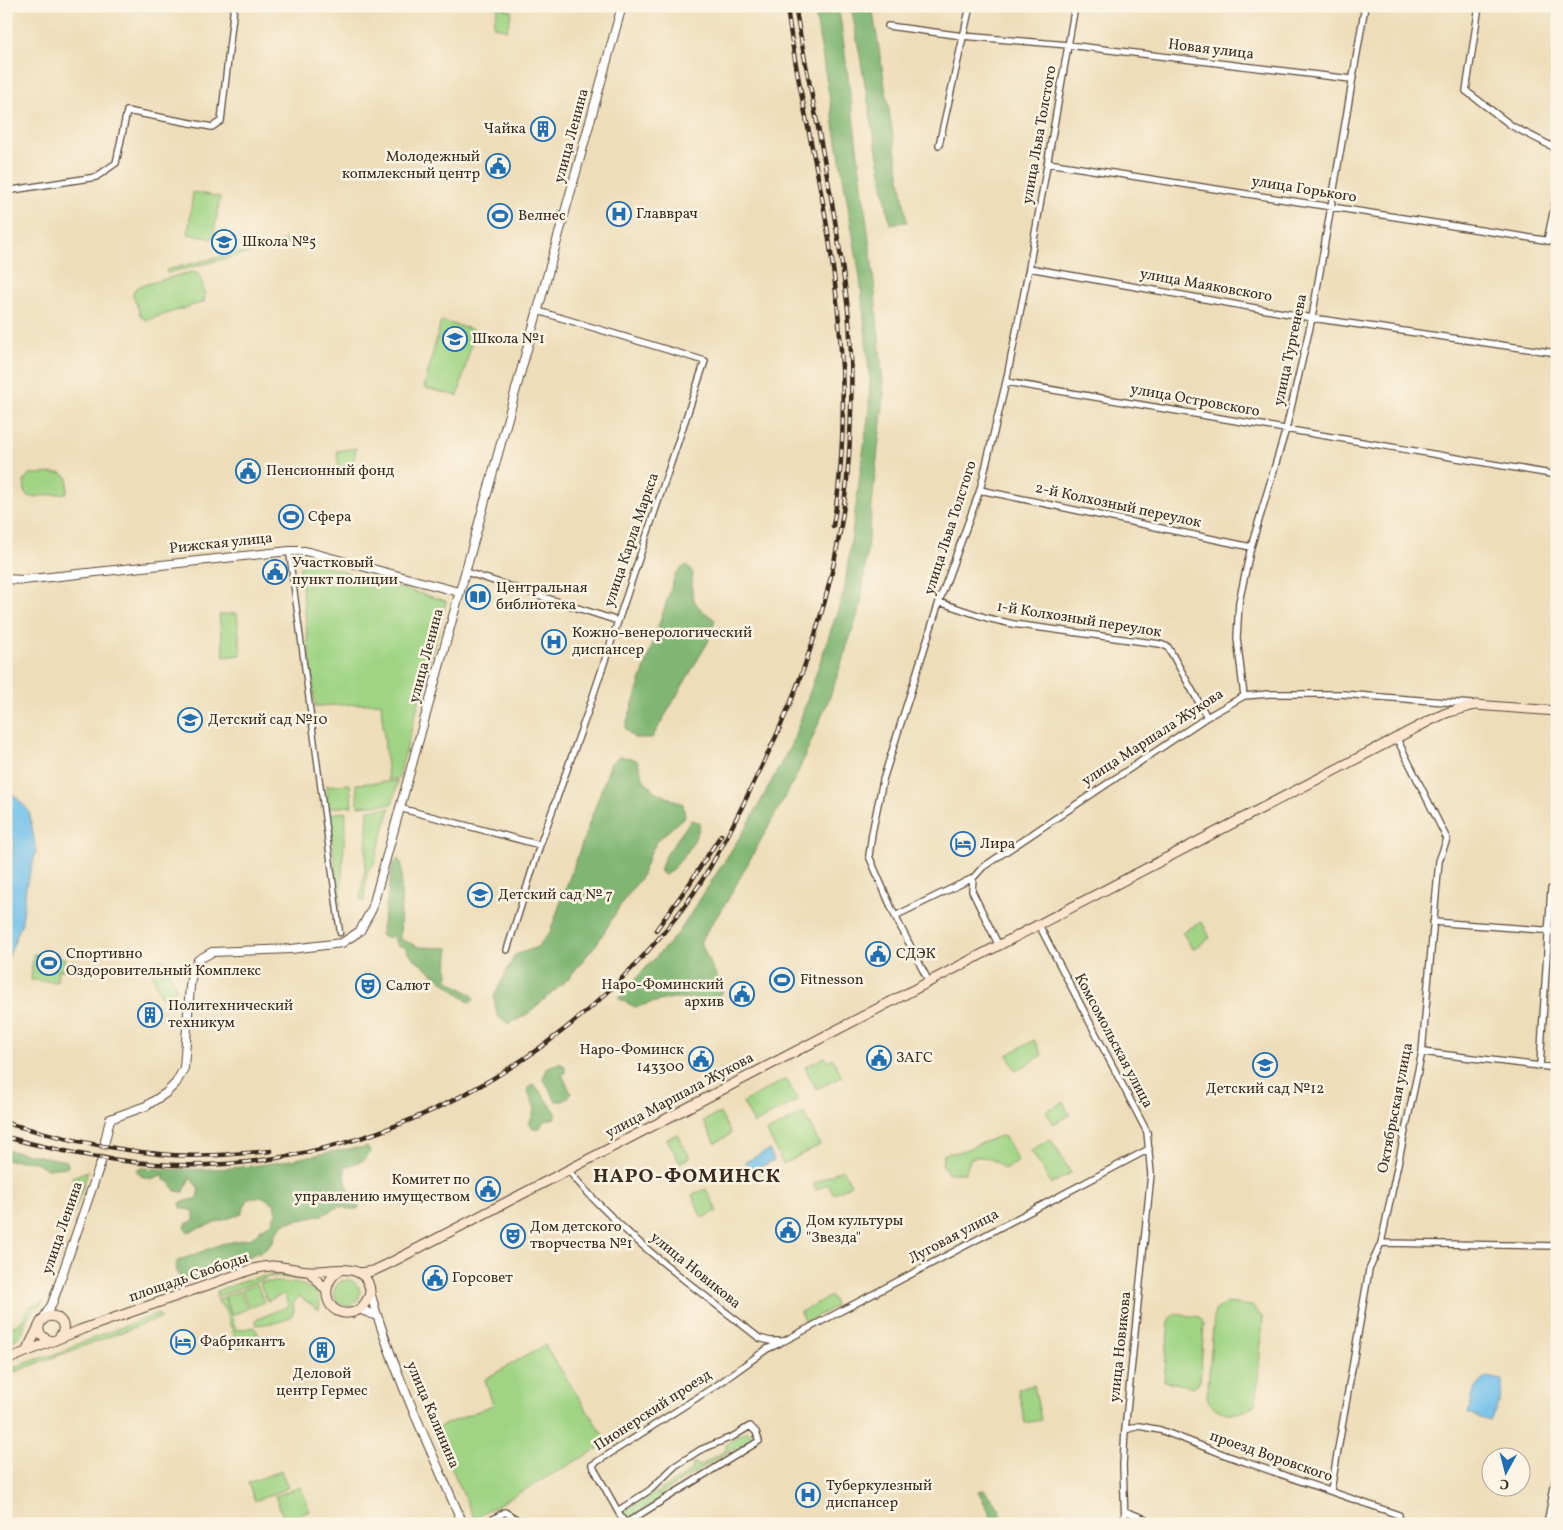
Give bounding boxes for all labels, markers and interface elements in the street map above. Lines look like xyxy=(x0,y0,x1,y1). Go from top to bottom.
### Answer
street label: Новая улица xyxy=(1167,34,1255,66)
street label: улица Льва Толстого xyxy=(1017,64,1063,206)
street label: улица Ленина xyxy=(549,86,595,186)
building icon: Чайка xyxy=(530,116,556,142)
place label: Чайка xyxy=(483,119,526,140)
place label: Молодежный копмлексный центр xyxy=(342,147,480,185)
public building icon: Молодежный копмлексный центр xyxy=(485,153,511,179)
street label: улица Горького xyxy=(1250,171,1358,209)
hospital icon: Главврач xyxy=(606,201,632,227)
sports icon: Велнес xyxy=(487,203,513,229)
place label: Главврач xyxy=(636,204,698,225)
place label: Велнес xyxy=(518,206,566,227)
school or university icon: Школа №5 xyxy=(211,229,237,255)
place label: Школа №5 xyxy=(242,232,316,253)
street label: улица Маяковского xyxy=(1138,264,1274,308)
street label: улица Тургенева xyxy=(1269,292,1313,408)
school or university icon: Школа №1 xyxy=(442,326,468,352)
place label: Школа №1 xyxy=(472,329,545,350)
street label: улица Островского xyxy=(1129,379,1261,423)
public building icon: Пенсионный фонд xyxy=(235,458,261,484)
street label: улица Льва Толстого xyxy=(919,458,983,598)
place label: Пенсионный фонд xyxy=(266,461,395,482)
street label: улица Карла Маркса xyxy=(599,470,665,610)
street label: 2-й Колхозный переулок xyxy=(1033,478,1203,534)
sports icon: Сфера xyxy=(278,504,304,530)
place label: Сфера xyxy=(308,507,351,528)
street label: Рижская улица xyxy=(168,528,274,560)
place label: Участковый пункт полиции xyxy=(292,553,398,591)
public building icon: Участковый пункт полиции xyxy=(262,559,288,585)
place label: Центральная библиотека xyxy=(496,578,588,616)
library icon: Центральная библиотека xyxy=(465,584,491,610)
street label: 1-й Колхозный переулок xyxy=(995,597,1163,643)
street label: улица Ленина xyxy=(404,606,450,706)
place label: Кожно-венерологический диспансер xyxy=(572,623,752,661)
hospital icon: Кожно-венерологический диспансер xyxy=(541,629,567,655)
street label: улица Маршала Жукова xyxy=(1078,684,1228,792)
school or university icon: Детский сад №10 xyxy=(177,707,203,733)
place label: Детский сад №10 xyxy=(208,710,327,731)
hotel icon: Лира xyxy=(950,831,976,857)
place label: Лира xyxy=(980,834,1015,855)
school or university icon: Детский сад № 7 xyxy=(467,882,493,908)
place label: Детский сад № 7 xyxy=(498,885,613,906)
public building icon: СДЭК xyxy=(865,941,891,967)
place label: Спортивно Оздоровительный Комплекс xyxy=(66,944,262,982)
place label: СДЭК xyxy=(896,944,936,965)
sports icon: Спортивно Оздоровительный Комплекс xyxy=(36,950,62,976)
sports icon: Fitnesson xyxy=(769,967,795,993)
place label: Fitnesson xyxy=(800,970,864,991)
street label: Комсомольская улица xyxy=(1069,970,1157,1112)
theatre icon: Салют xyxy=(355,973,381,999)
place label: Наро-Фоминский архив xyxy=(601,975,724,1013)
place label: Салют xyxy=(386,976,431,997)
public building icon: Наро-Фоминский архив xyxy=(729,981,755,1007)
place label: Политехнический техникум xyxy=(168,996,293,1034)
building icon: Политехнический техникум xyxy=(137,1002,163,1028)
place label: Наро-Фоминск 143300 xyxy=(579,1040,684,1078)
street label: Октябрьская улица xyxy=(1373,1041,1419,1175)
public building icon: ЗАГС xyxy=(866,1045,892,1071)
public building icon: Наро-Фоминск 143300 xyxy=(688,1046,714,1072)
street label: улица Маршала Жукова xyxy=(602,1048,758,1144)
place label: ЗАГС xyxy=(896,1048,933,1069)
school or university icon: Детский сад №12 xyxy=(1252,1052,1278,1078)
place label: Детский сад №12 xyxy=(1206,1079,1324,1100)
district label: НАРО-ФОМИНСК xyxy=(593,1163,781,1191)
place label: Комитет по управлению имуществом xyxy=(294,1170,470,1208)
public building icon: Комитет по управлению имуществом xyxy=(475,1176,501,1202)
street label: улица Ленина xyxy=(37,1179,89,1277)
street label: Луговая улица xyxy=(905,1204,1003,1270)
place label: Дом культуры "Звезда" xyxy=(806,1211,904,1249)
place label: Дом детского творчества №1 xyxy=(530,1217,633,1255)
public building icon: Дом культуры "Звезда" xyxy=(775,1217,801,1243)
theatre icon: Дом детского творчества №1 xyxy=(500,1223,526,1249)
street label: улица Новикова xyxy=(645,1228,745,1314)
street label: площадь Свободы xyxy=(127,1248,252,1308)
public building icon: Горсовет xyxy=(422,1265,448,1291)
place label: Горсовет xyxy=(452,1268,513,1289)
street label: улица Новикова xyxy=(1105,1290,1137,1404)
hotel icon: Фабрикантъ xyxy=(170,1329,196,1355)
place label: Фабрикантъ xyxy=(200,1332,285,1353)
building icon: Деловой центр Гермес xyxy=(309,1337,335,1363)
street label: улица Калинина xyxy=(400,1358,464,1472)
place label: Деловой центр Гермес xyxy=(276,1364,368,1402)
street label: Пионерский проезд xyxy=(590,1365,716,1457)
street label: проезд Воровского xyxy=(1207,1426,1335,1488)
north arrow xyxy=(1480,1448,1530,1498)
text: С xyxy=(1499,1473,1510,1493)
place label: Туберкулезный диспансер xyxy=(826,1476,932,1514)
hospital icon: Туберкулезный диспансер xyxy=(795,1482,821,1508)

